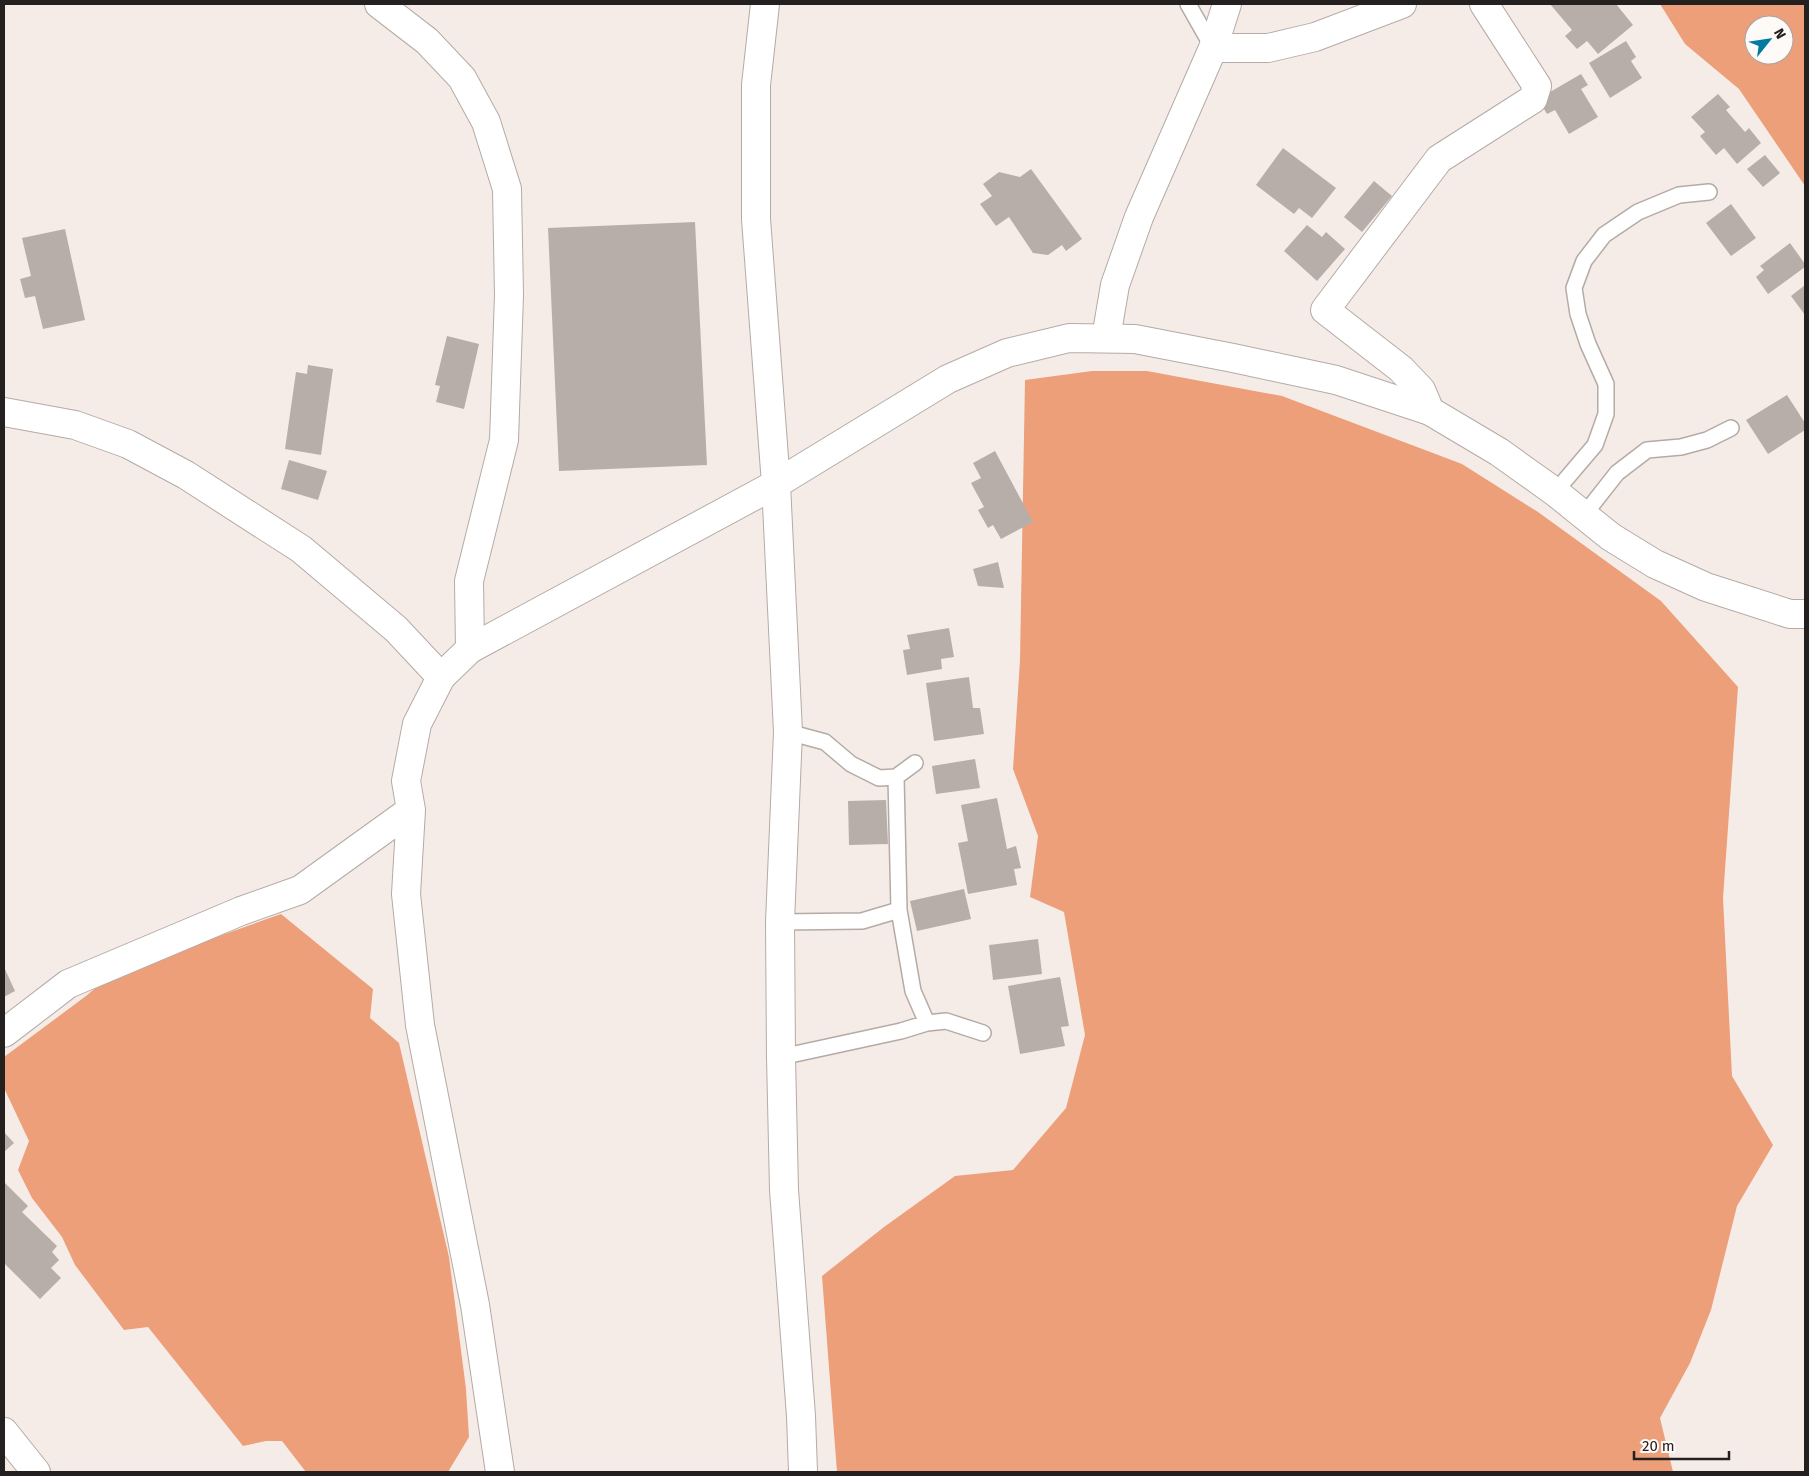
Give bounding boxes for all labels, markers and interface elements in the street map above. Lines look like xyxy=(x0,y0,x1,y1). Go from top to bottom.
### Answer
north arrow xyxy=(1744,15,1794,65)
text: N xyxy=(1770,25,1790,42)
scale bar xyxy=(1634,1428,1729,1460)
text: 20 m xyxy=(1642,1437,1675,1455)

